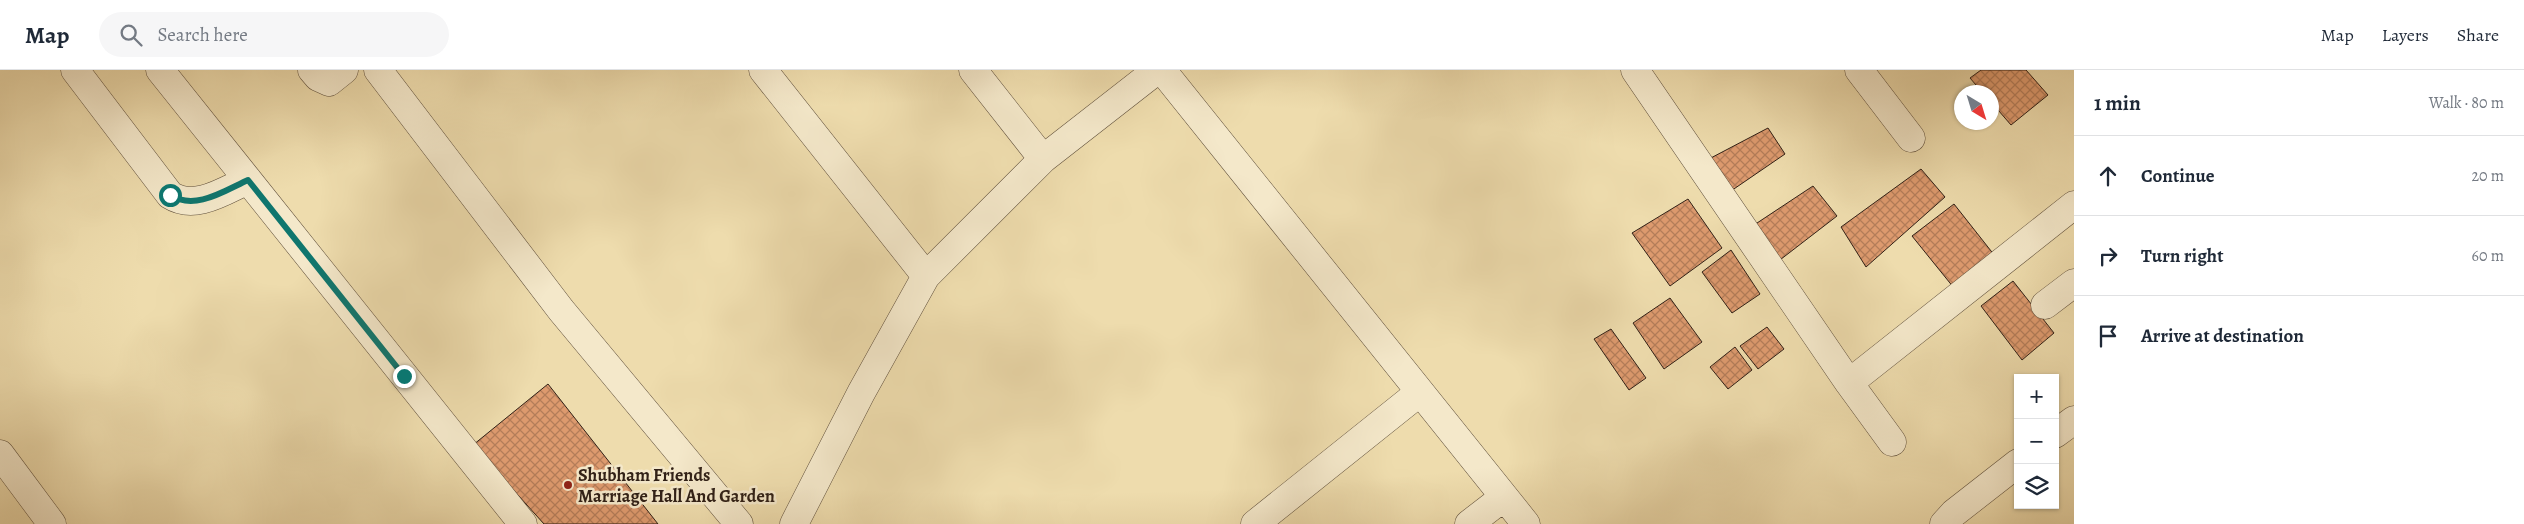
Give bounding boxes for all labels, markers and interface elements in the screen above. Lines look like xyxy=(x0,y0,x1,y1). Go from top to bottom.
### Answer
search box xyxy=(99,12,449,57)
text: Map xyxy=(25,19,69,51)
icon: search xyxy=(117,21,145,49)
text: Search here xyxy=(157,22,248,48)
text: Map xyxy=(2321,23,2354,47)
text: Layers xyxy=(2382,23,2429,47)
text: Share xyxy=(2457,23,2499,47)
north arrow xyxy=(1954,85,1999,130)
text: 1 min xyxy=(2094,89,2141,117)
text: Walk · 80 m xyxy=(2429,92,2504,114)
icon: ahead xyxy=(2094,162,2122,190)
text: Continue xyxy=(2141,163,2215,189)
text: 20 m xyxy=(2471,165,2504,187)
route start xyxy=(159,184,182,207)
icon: right xyxy=(2094,242,2122,270)
text: Turn right xyxy=(2141,243,2223,269)
text: 60 m xyxy=(2472,245,2504,267)
icon: arrive xyxy=(2094,322,2122,350)
text: Arrive at destination xyxy=(2141,323,2304,349)
route end xyxy=(393,365,416,388)
map controls xyxy=(2014,374,2059,509)
button: + xyxy=(2014,374,2059,419)
button: − xyxy=(2014,419,2059,464)
place label: Shubham Friends Marriage Hall And Garden xyxy=(578,463,775,508)
button: layers xyxy=(2014,464,2059,509)
marker: Shubham Friends Marriage Hall And Garden xyxy=(562,479,574,491)

